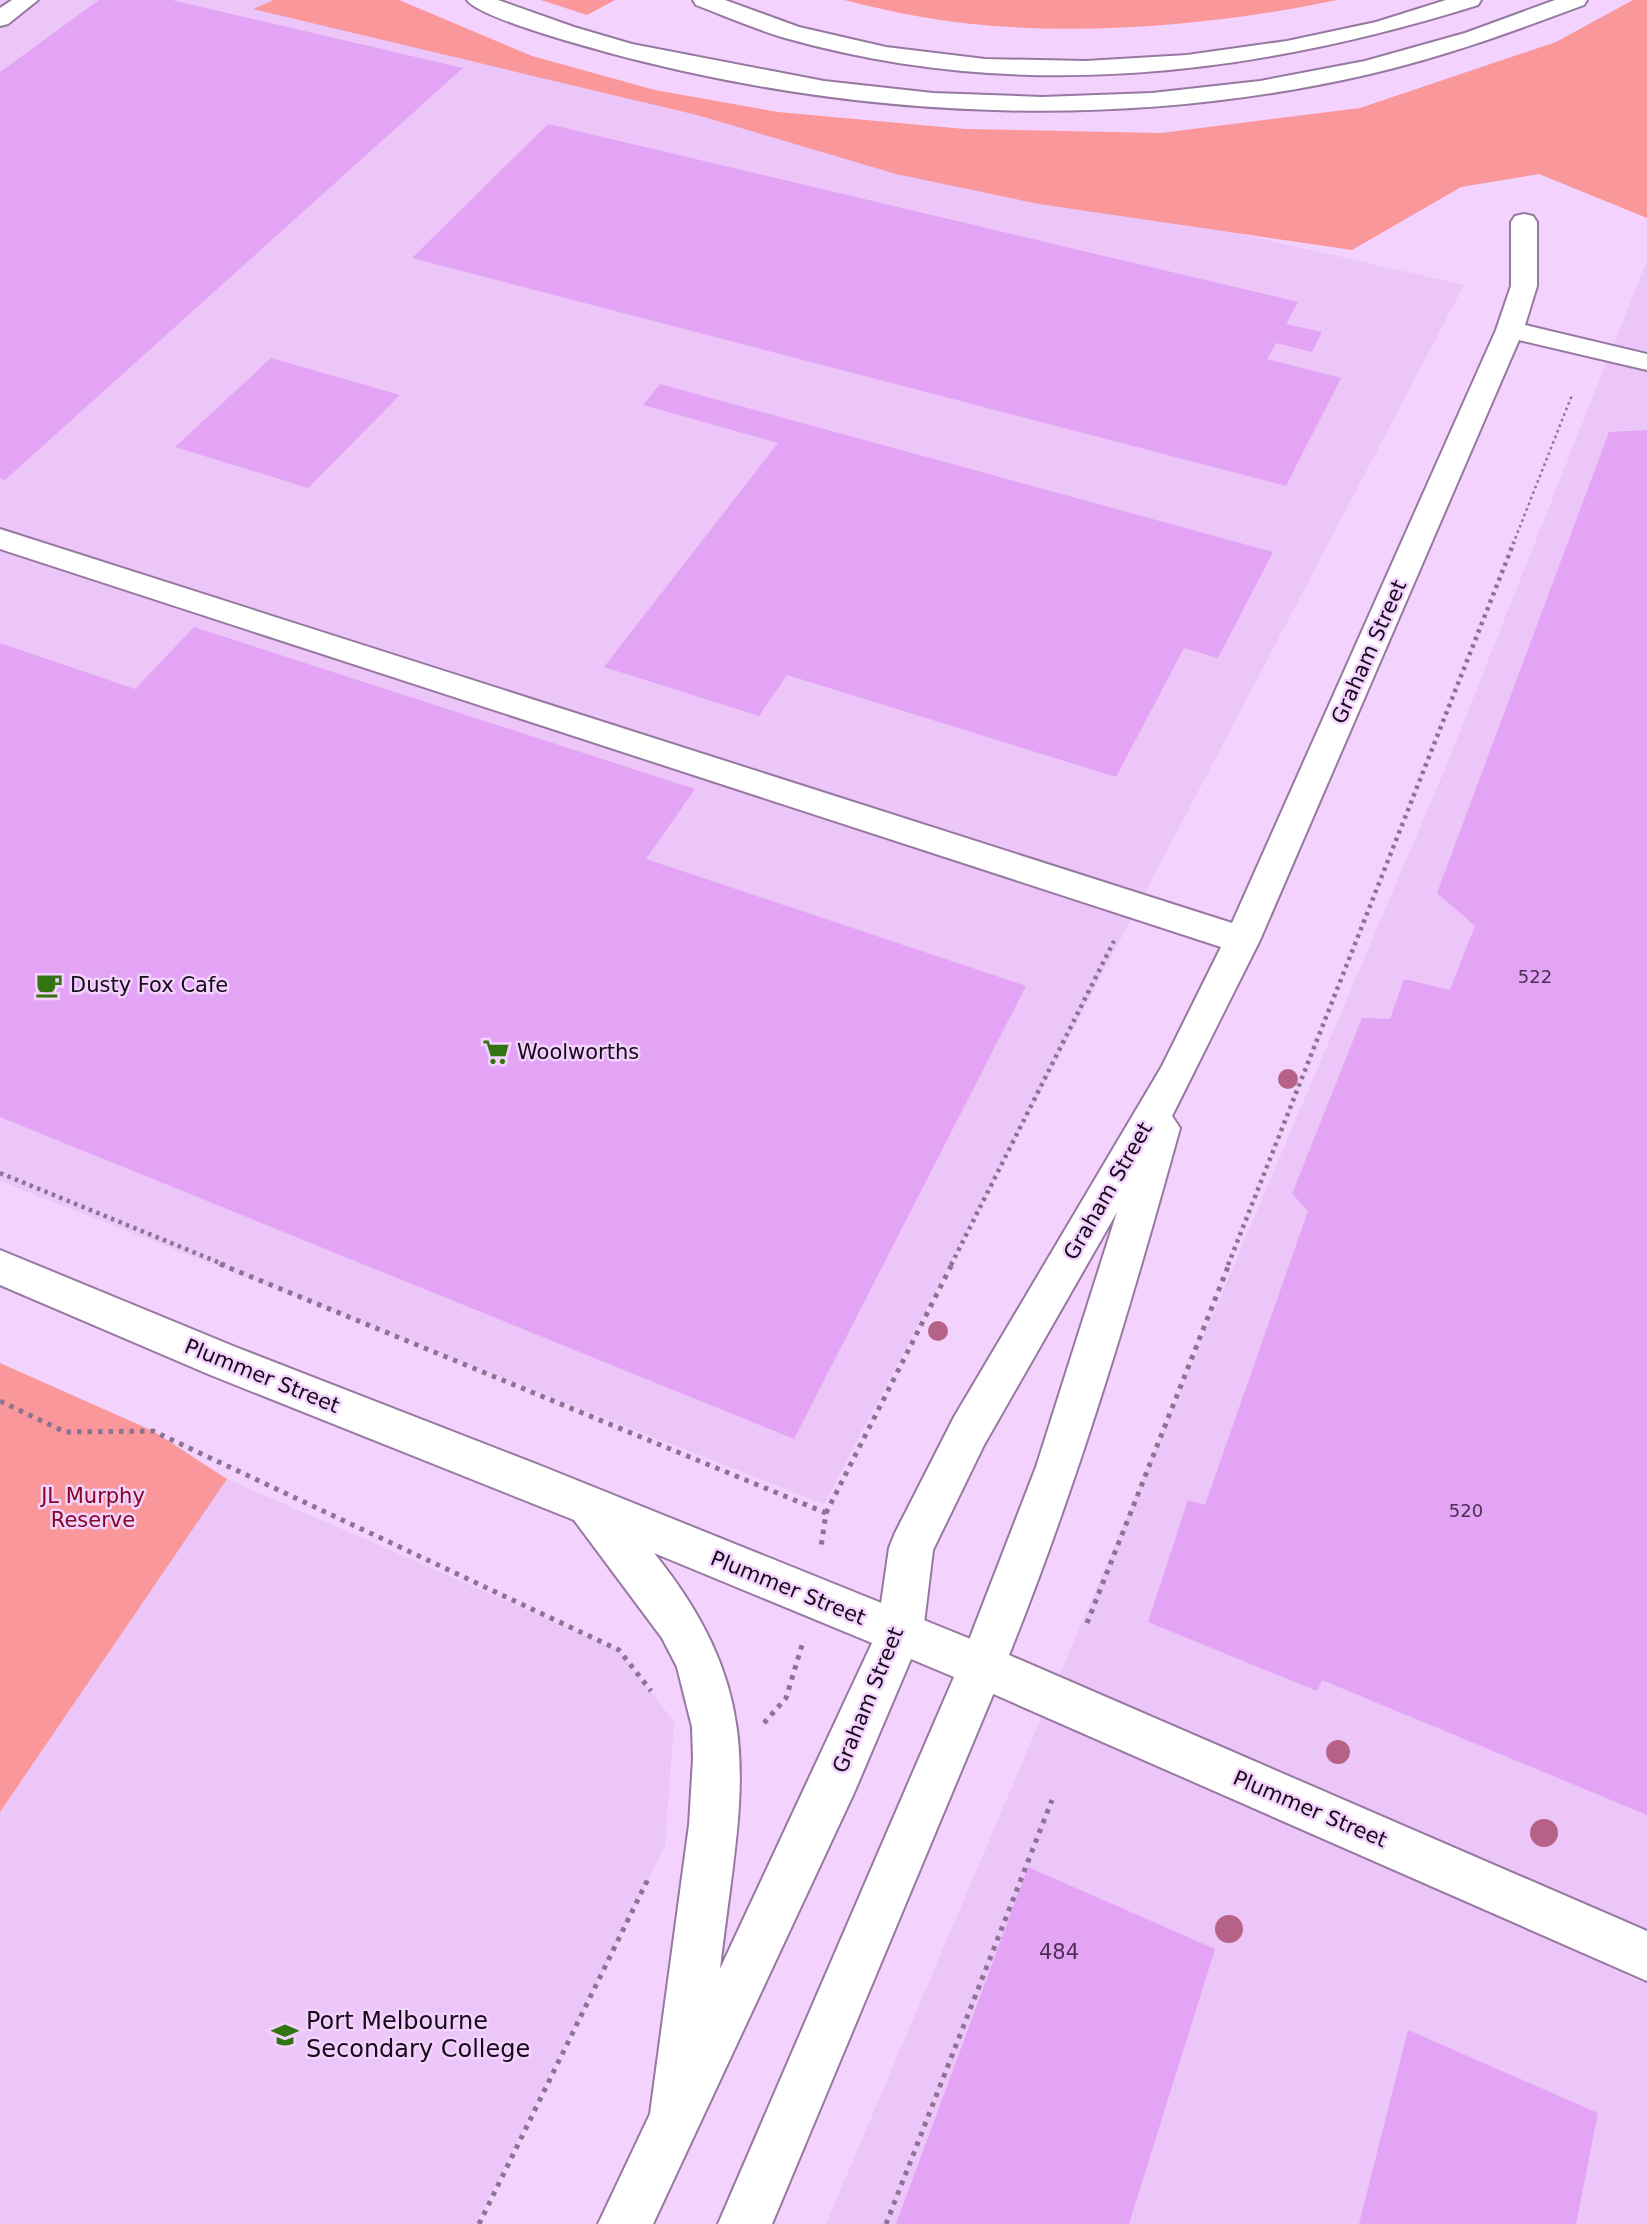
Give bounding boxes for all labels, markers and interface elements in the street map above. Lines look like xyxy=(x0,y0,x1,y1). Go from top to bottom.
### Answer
street label: Graham Street xyxy=(1327,576,1411,728)
house number: 522 xyxy=(1518,966,1552,987)
cafe icon: Dusty Fox Cafe xyxy=(34,970,64,1000)
place label: Dusty Fox Cafe xyxy=(70,973,228,997)
supermarket icon: Woolworths xyxy=(481,1037,511,1067)
place label: Woolworths xyxy=(517,1040,639,1064)
street label: Graham Street xyxy=(1059,1118,1157,1264)
street label: Plummer Street xyxy=(181,1334,343,1418)
park label: JL Murphy Reserve xyxy=(39,1484,145,1532)
house number: 520 xyxy=(1449,1500,1483,1521)
street label: Plummer Street xyxy=(707,1546,869,1630)
street label: Graham Street xyxy=(828,1624,908,1776)
street label: Plummer Street xyxy=(1229,1766,1391,1852)
house number: 484 xyxy=(1039,1940,1079,1964)
place label: Port Melbourne Secondary College xyxy=(306,2007,530,2063)
school or university icon: Port Melbourne Secondary College xyxy=(270,2020,300,2050)

